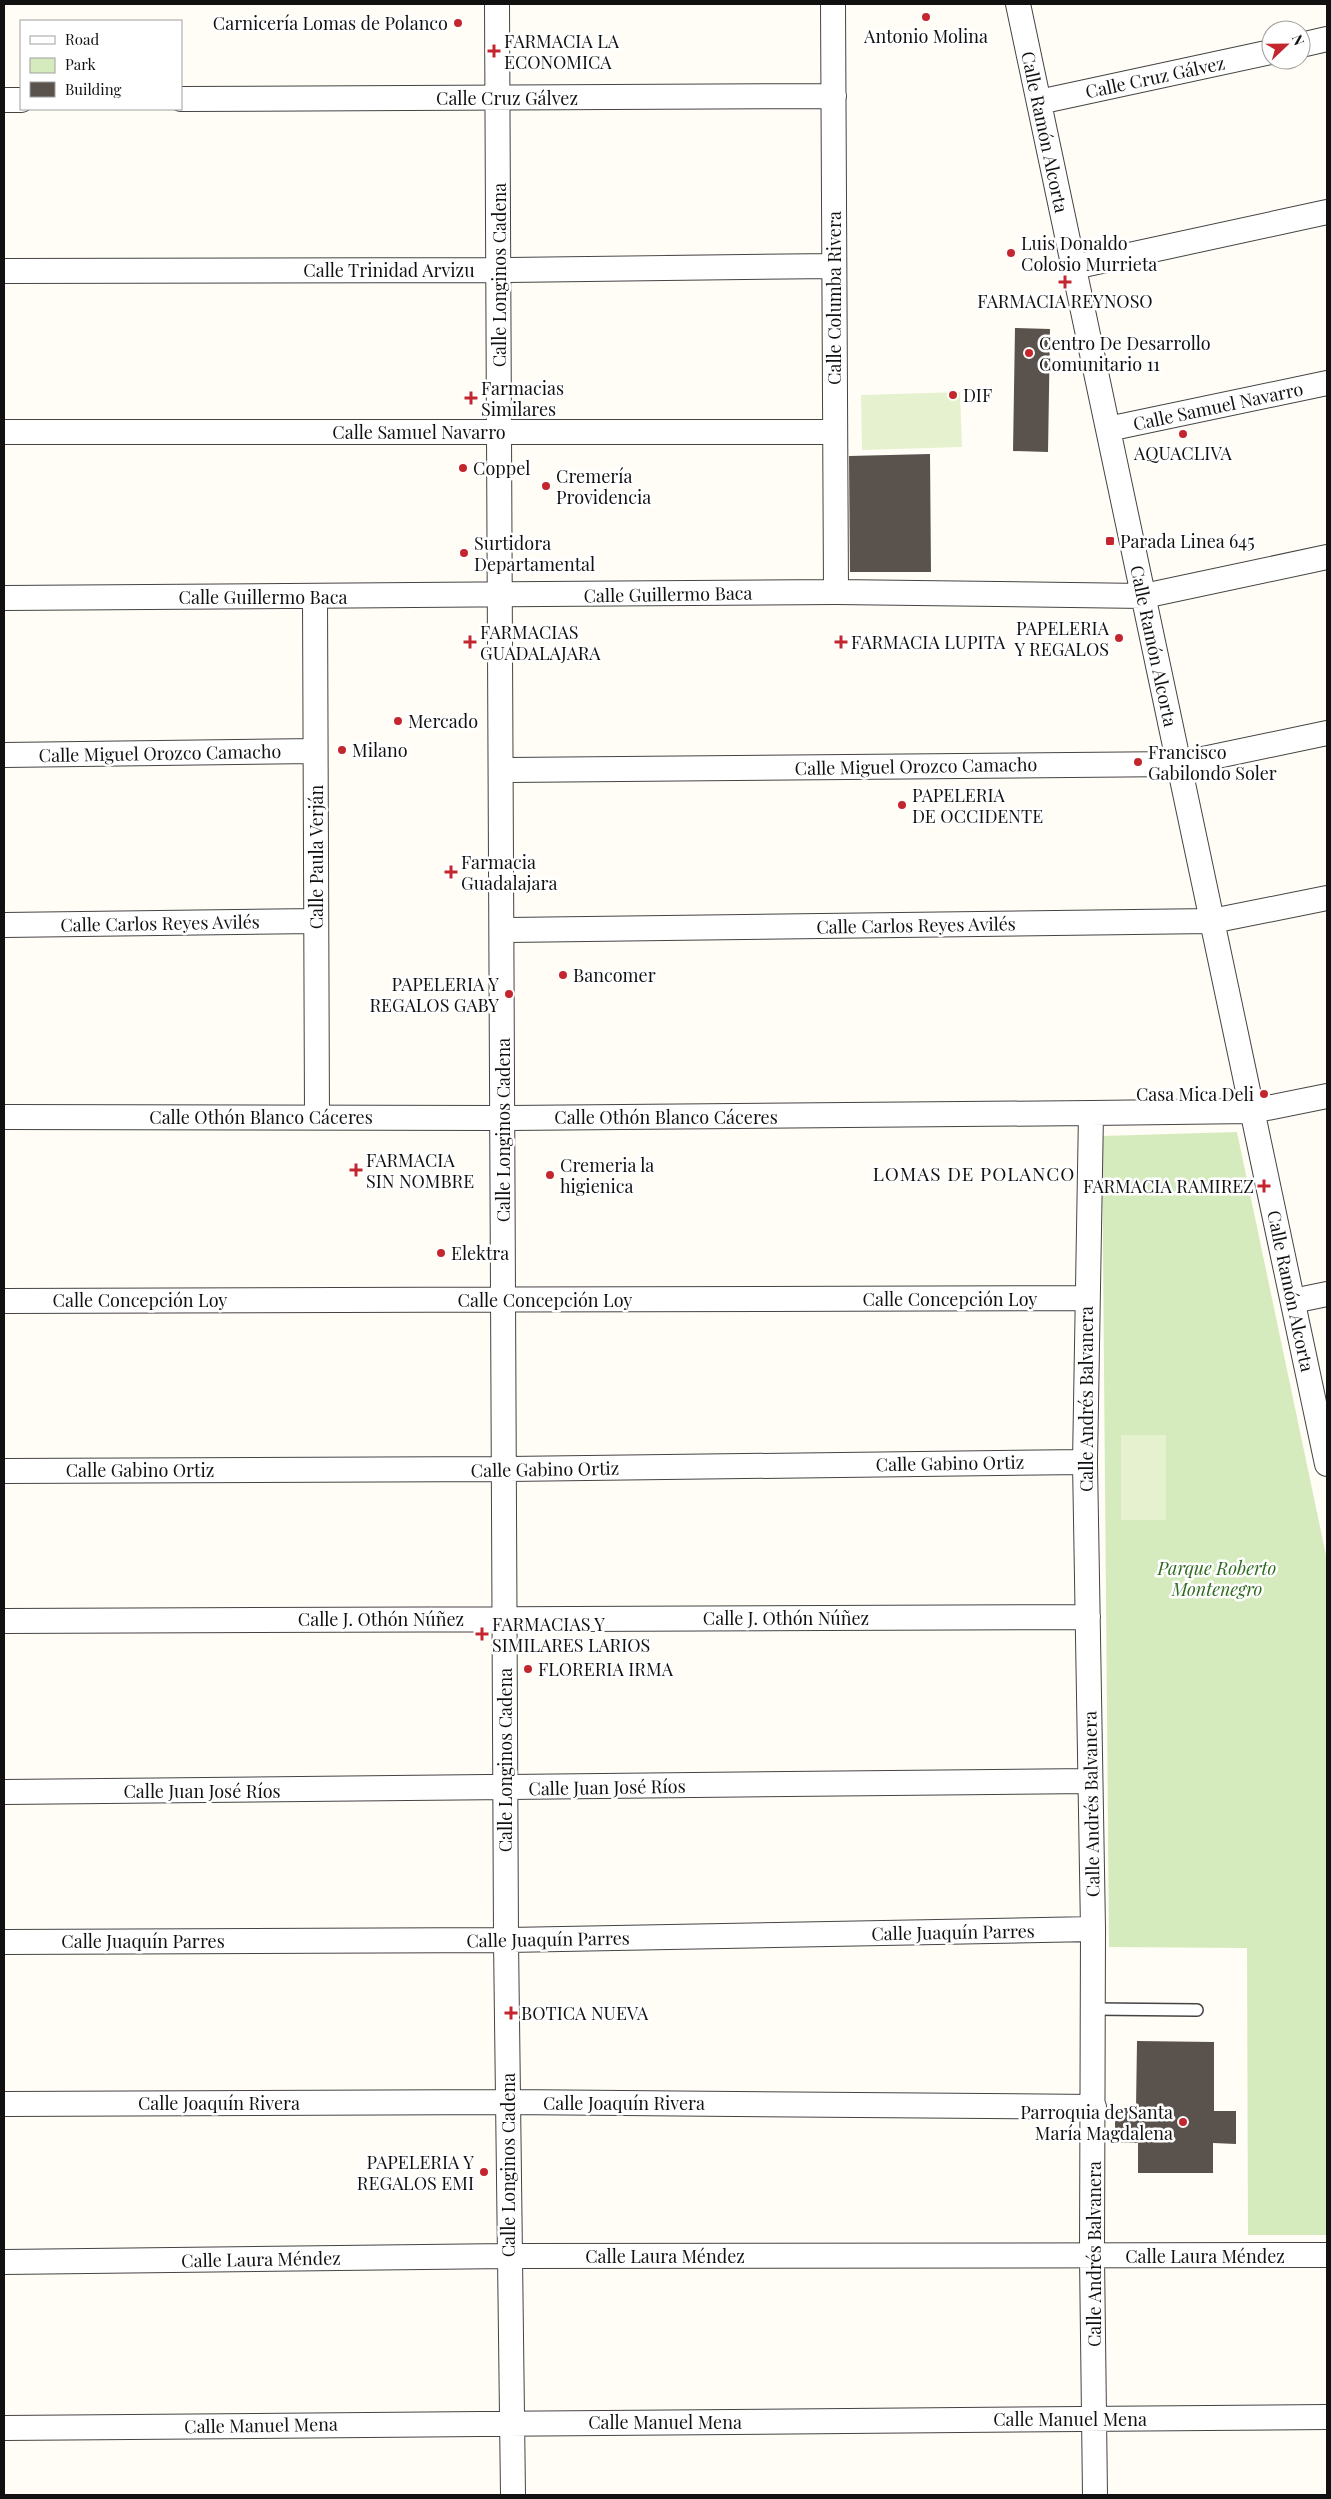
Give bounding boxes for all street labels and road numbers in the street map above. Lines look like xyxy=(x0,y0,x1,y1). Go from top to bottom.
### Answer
street label: Calle Ramón Alcorta xyxy=(1016,49,1074,215)
street label: Calle Cruz Gálvez xyxy=(1083,51,1227,103)
street label: Calle Cruz Gálvez xyxy=(436,86,578,110)
street label: Calle Longinos Cadena xyxy=(487,183,511,367)
street label: Calle Columba Rivera xyxy=(822,211,846,385)
street label: Calle Trinidad Arvizu xyxy=(303,258,475,282)
street label: Calle Samuel Navarro xyxy=(1131,376,1305,436)
street label: Calle Samuel Navarro xyxy=(332,420,506,444)
street label: Calle Ramón Alcorta xyxy=(1125,563,1183,729)
street label: Calle Guillermo Baca xyxy=(583,581,753,607)
street label: Calle Guillermo Baca xyxy=(179,585,347,609)
street label: Calle Miguel Orozco Camacho xyxy=(38,739,282,767)
street label: Calle Miguel Orozco Camacho xyxy=(794,752,1038,780)
street label: Calle Paula Verján xyxy=(304,784,328,929)
street label: Calle Carlos Reyes Avilés xyxy=(60,909,260,937)
street label: Calle Carlos Reyes Avilés xyxy=(816,911,1016,939)
street label: Calle Longinos Cadena xyxy=(491,1038,515,1222)
street label: Calle Othón Blanco Cáceres xyxy=(149,1105,373,1129)
street label: Calle Othón Blanco Cáceres xyxy=(554,1105,778,1129)
street label: Calle Ramón Alcorta xyxy=(1262,1208,1320,1374)
street label: Calle Concepción Loy xyxy=(863,1287,1037,1311)
street label: Calle Concepción Loy xyxy=(53,1288,227,1312)
street label: Calle Concepción Loy xyxy=(458,1288,632,1312)
street label: Calle Andrés Balvanera xyxy=(1074,1306,1098,1492)
street label: Calle Gabino Ortiz xyxy=(875,1450,1025,1476)
street label: Calle Gabino Ortiz xyxy=(470,1456,620,1482)
street label: Calle Gabino Ortiz xyxy=(66,1458,214,1482)
street label: Calle J. Othón Núñez xyxy=(703,1606,869,1630)
street label: Calle J. Othón Núñez xyxy=(298,1607,464,1631)
street label: Calle Longinos Cadena xyxy=(493,1668,517,1852)
street label: Calle Andrés Balvanera xyxy=(1077,1711,1105,1897)
street label: Calle Juan José Ríos xyxy=(528,1774,686,1800)
street label: Calle Juan José Ríos xyxy=(123,1779,281,1803)
street label: Calle Juaquín Parres xyxy=(871,1919,1035,1945)
street label: Calle Juaquín Parres xyxy=(466,1926,630,1952)
street label: Calle Juaquín Parres xyxy=(61,1929,225,1953)
street label: Calle Longinos Cadena xyxy=(496,2073,520,2257)
street label: Calle Joaquín Rivera xyxy=(138,2091,300,2115)
street label: Calle Joaquín Rivera xyxy=(543,2091,705,2115)
street label: Calle Andrés Balvanera xyxy=(1082,2161,1106,2347)
street label: Calle Laura Méndez xyxy=(585,2244,745,2268)
street label: Calle Laura Méndez xyxy=(1125,2244,1285,2268)
street label: Calle Laura Méndez xyxy=(181,2246,341,2272)
street label: Calle Manuel Mena xyxy=(993,2407,1147,2431)
street label: Calle Manuel Mena xyxy=(588,2410,742,2434)
street label: Calle Manuel Mena xyxy=(184,2412,338,2438)

